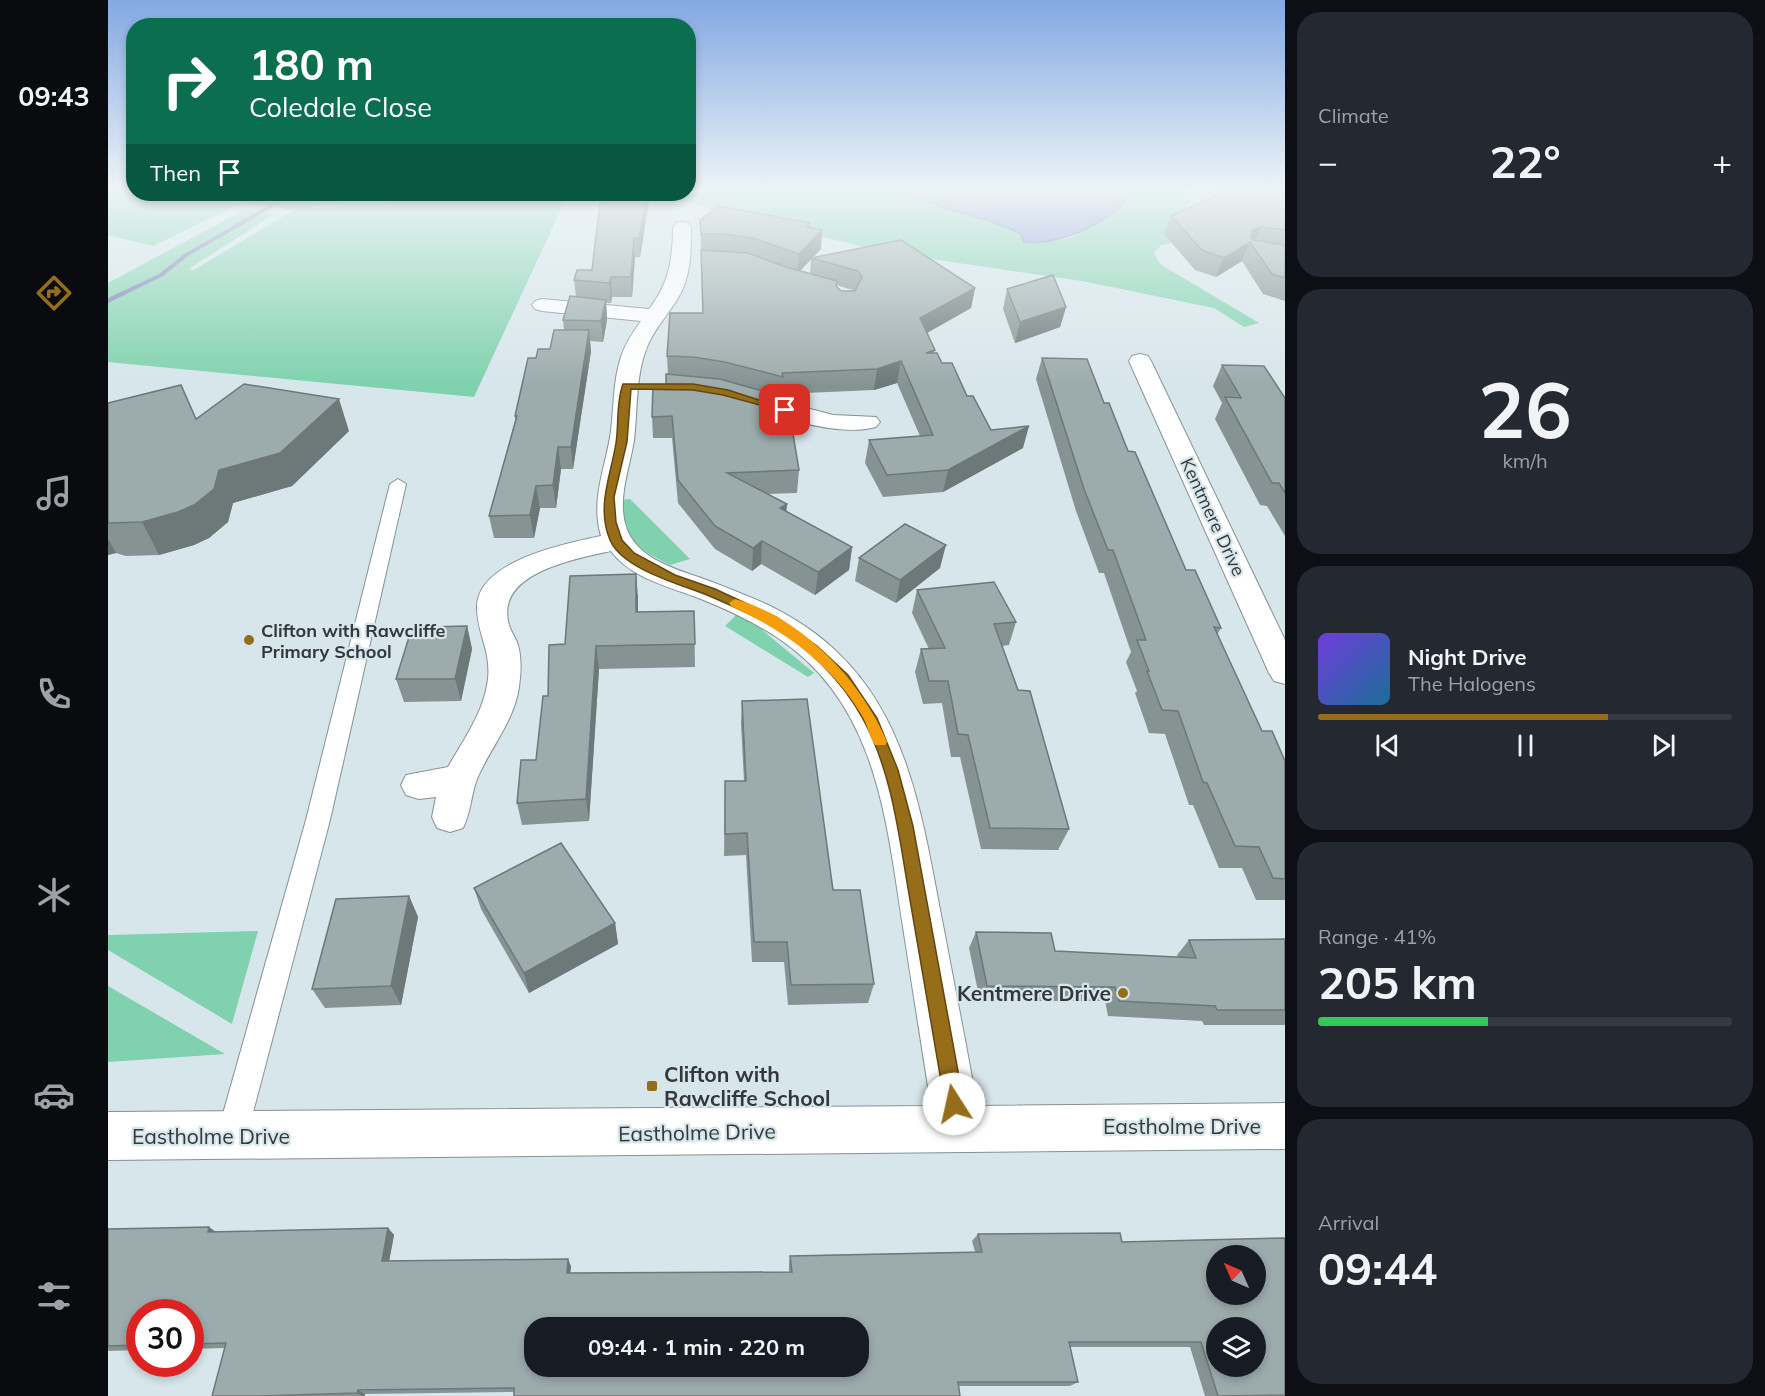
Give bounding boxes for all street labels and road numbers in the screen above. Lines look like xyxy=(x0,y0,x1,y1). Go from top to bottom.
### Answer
street label: Kentmere Drive xyxy=(1176,454,1250,580)
street label: Eastholme Drive xyxy=(1103,1113,1261,1139)
street label: Eastholme Drive xyxy=(618,1118,776,1146)
street label: Eastholme Drive xyxy=(132,1123,290,1149)

